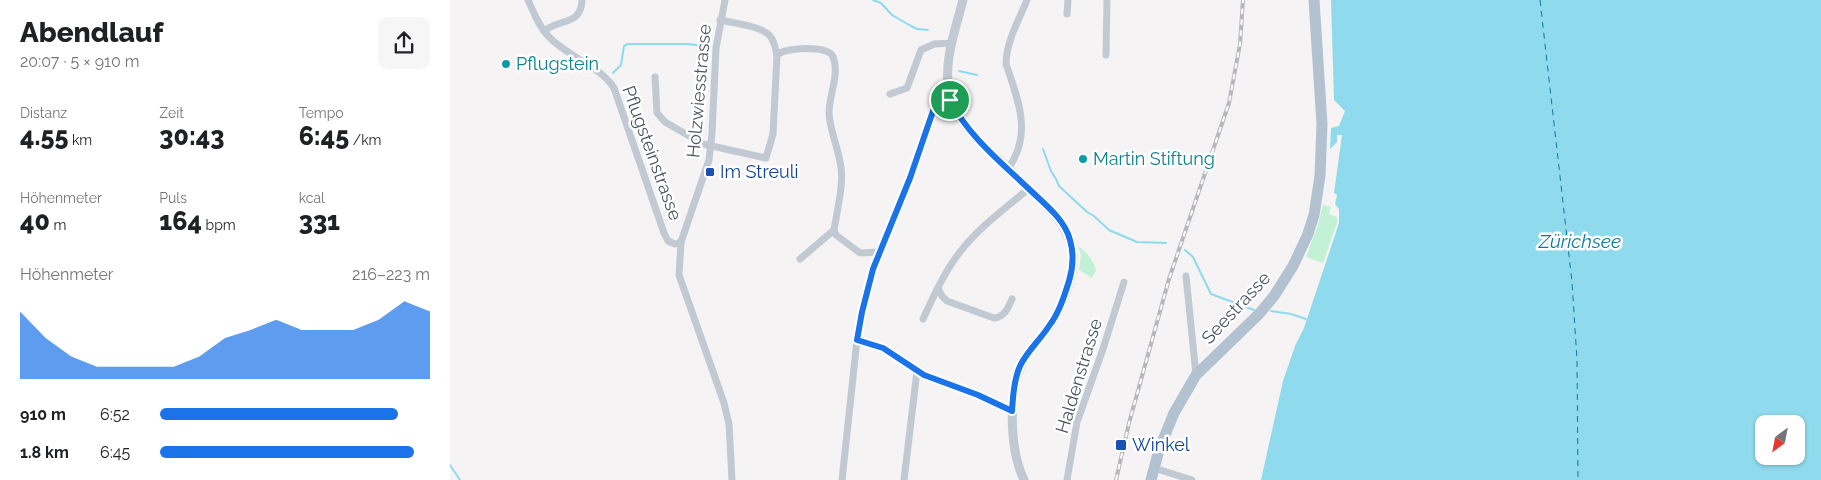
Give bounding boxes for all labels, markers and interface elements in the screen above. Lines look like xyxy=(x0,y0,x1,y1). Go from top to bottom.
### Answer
text: Abendlauf xyxy=(20,16,163,49)
button: share xyxy=(378,17,430,69)
street label: Holzwiesstrasse xyxy=(682,23,715,159)
text: 20:07 · 5 × 910 m xyxy=(20,52,140,71)
place label: Pflugstein xyxy=(516,53,599,74)
marker: Pflugstein xyxy=(500,58,512,70)
pin xyxy=(929,79,971,121)
street label: Pflugsteinstrasse xyxy=(618,83,687,223)
icon: arrive xyxy=(936,86,964,114)
text: Distanz xyxy=(20,105,67,121)
text: Zeit xyxy=(159,105,184,121)
text: Tempo xyxy=(299,105,344,121)
text: 4.55 xyxy=(20,121,68,151)
text: 30:43 xyxy=(159,121,224,151)
text: 6:45 xyxy=(299,121,349,151)
text: km xyxy=(68,132,92,148)
text: /km xyxy=(349,132,381,148)
place label: Martin Stiftung xyxy=(1093,148,1215,169)
marker: Martin Stiftung xyxy=(1077,153,1089,165)
place label: Im Streuli xyxy=(720,161,799,182)
marker: Im Streuli xyxy=(704,166,716,178)
text: Höhenmeter xyxy=(20,190,102,206)
text: Puls xyxy=(159,190,187,206)
text: kcal xyxy=(299,190,325,206)
text: 40 xyxy=(20,206,50,236)
text: 164 xyxy=(159,206,202,236)
text: 331 xyxy=(299,206,340,236)
text: m xyxy=(50,217,66,233)
text: bpm xyxy=(202,217,236,233)
water label: Zürichsee xyxy=(1538,230,1621,252)
text: Höhenmeter xyxy=(20,265,114,284)
text: 216–223 m xyxy=(352,265,430,284)
street label: Seestrasse xyxy=(1197,267,1275,348)
street label: Haldenstrasse xyxy=(1051,316,1106,436)
text: 910 m xyxy=(20,405,66,424)
text: 6:52 xyxy=(100,405,130,424)
north arrow xyxy=(1755,415,1805,465)
map controls xyxy=(1755,415,1805,465)
place label: Winkel xyxy=(1132,434,1190,455)
marker: Winkel xyxy=(1114,438,1128,452)
text: 1.8 km xyxy=(20,443,69,462)
text: 6:45 xyxy=(100,443,130,462)

